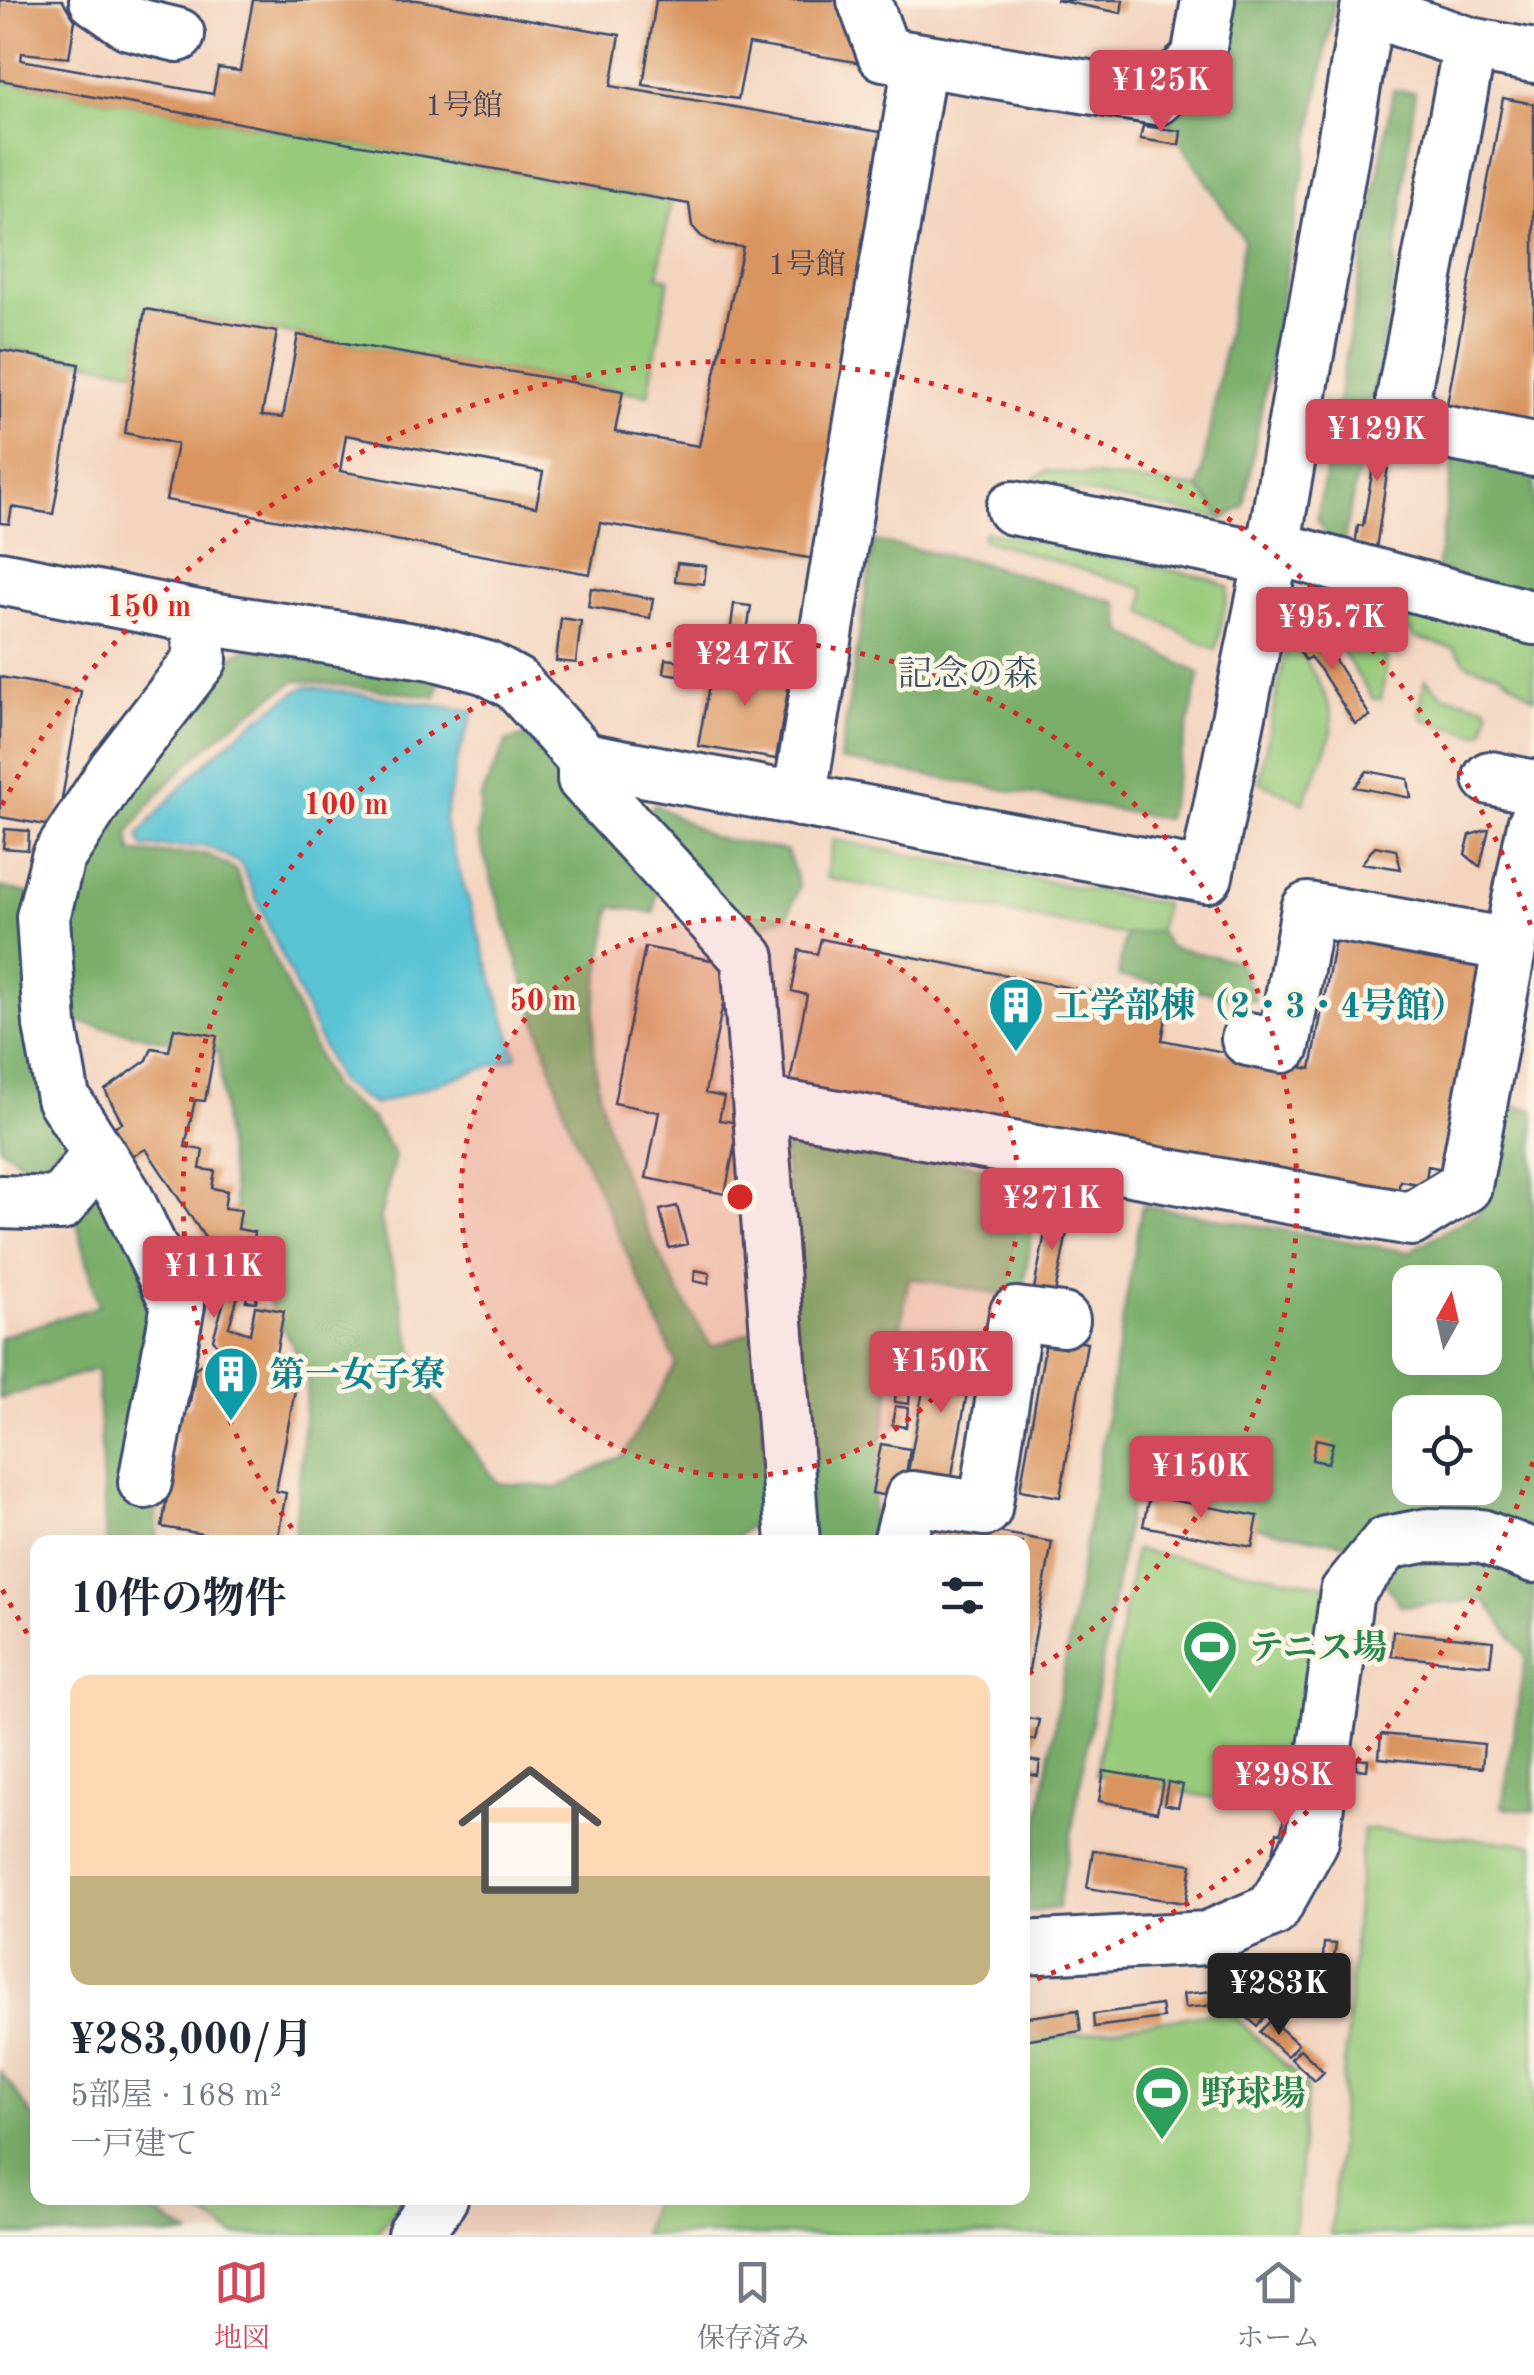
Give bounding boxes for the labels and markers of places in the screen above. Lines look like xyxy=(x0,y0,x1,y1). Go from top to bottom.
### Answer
pin: ¥125K xyxy=(1091,50,1231,135)
pin: ¥129K xyxy=(1307,399,1447,484)
pin: ¥95.7K xyxy=(1251,587,1413,672)
pin: ¥247K xyxy=(675,624,815,709)
building icon: 工学部棟（2・3・4号館） xyxy=(986,975,1046,1054)
place label: 工学部棟（2・3・4号館） xyxy=(1055,987,1466,1025)
pin: ¥271K xyxy=(982,1168,1122,1253)
centre of rings xyxy=(722,1179,758,1215)
pin: ¥111K xyxy=(144,1236,284,1321)
pin: ¥150K xyxy=(871,1331,1011,1416)
building icon: 第一女子寮 xyxy=(201,1344,261,1423)
place label: 第一女子寮 xyxy=(270,1356,445,1394)
pin: ¥150K xyxy=(1131,1436,1271,1521)
sports icon: テニス場 xyxy=(1180,1617,1240,1696)
place label: テニス場 xyxy=(1249,1629,1388,1667)
pin: ¥298K xyxy=(1214,1745,1354,1830)
pin: ¥283K xyxy=(1209,1953,1349,2038)
sports icon: 野球場 xyxy=(1132,2063,1192,2142)
place label: 野球場 xyxy=(1201,2075,1306,2113)

